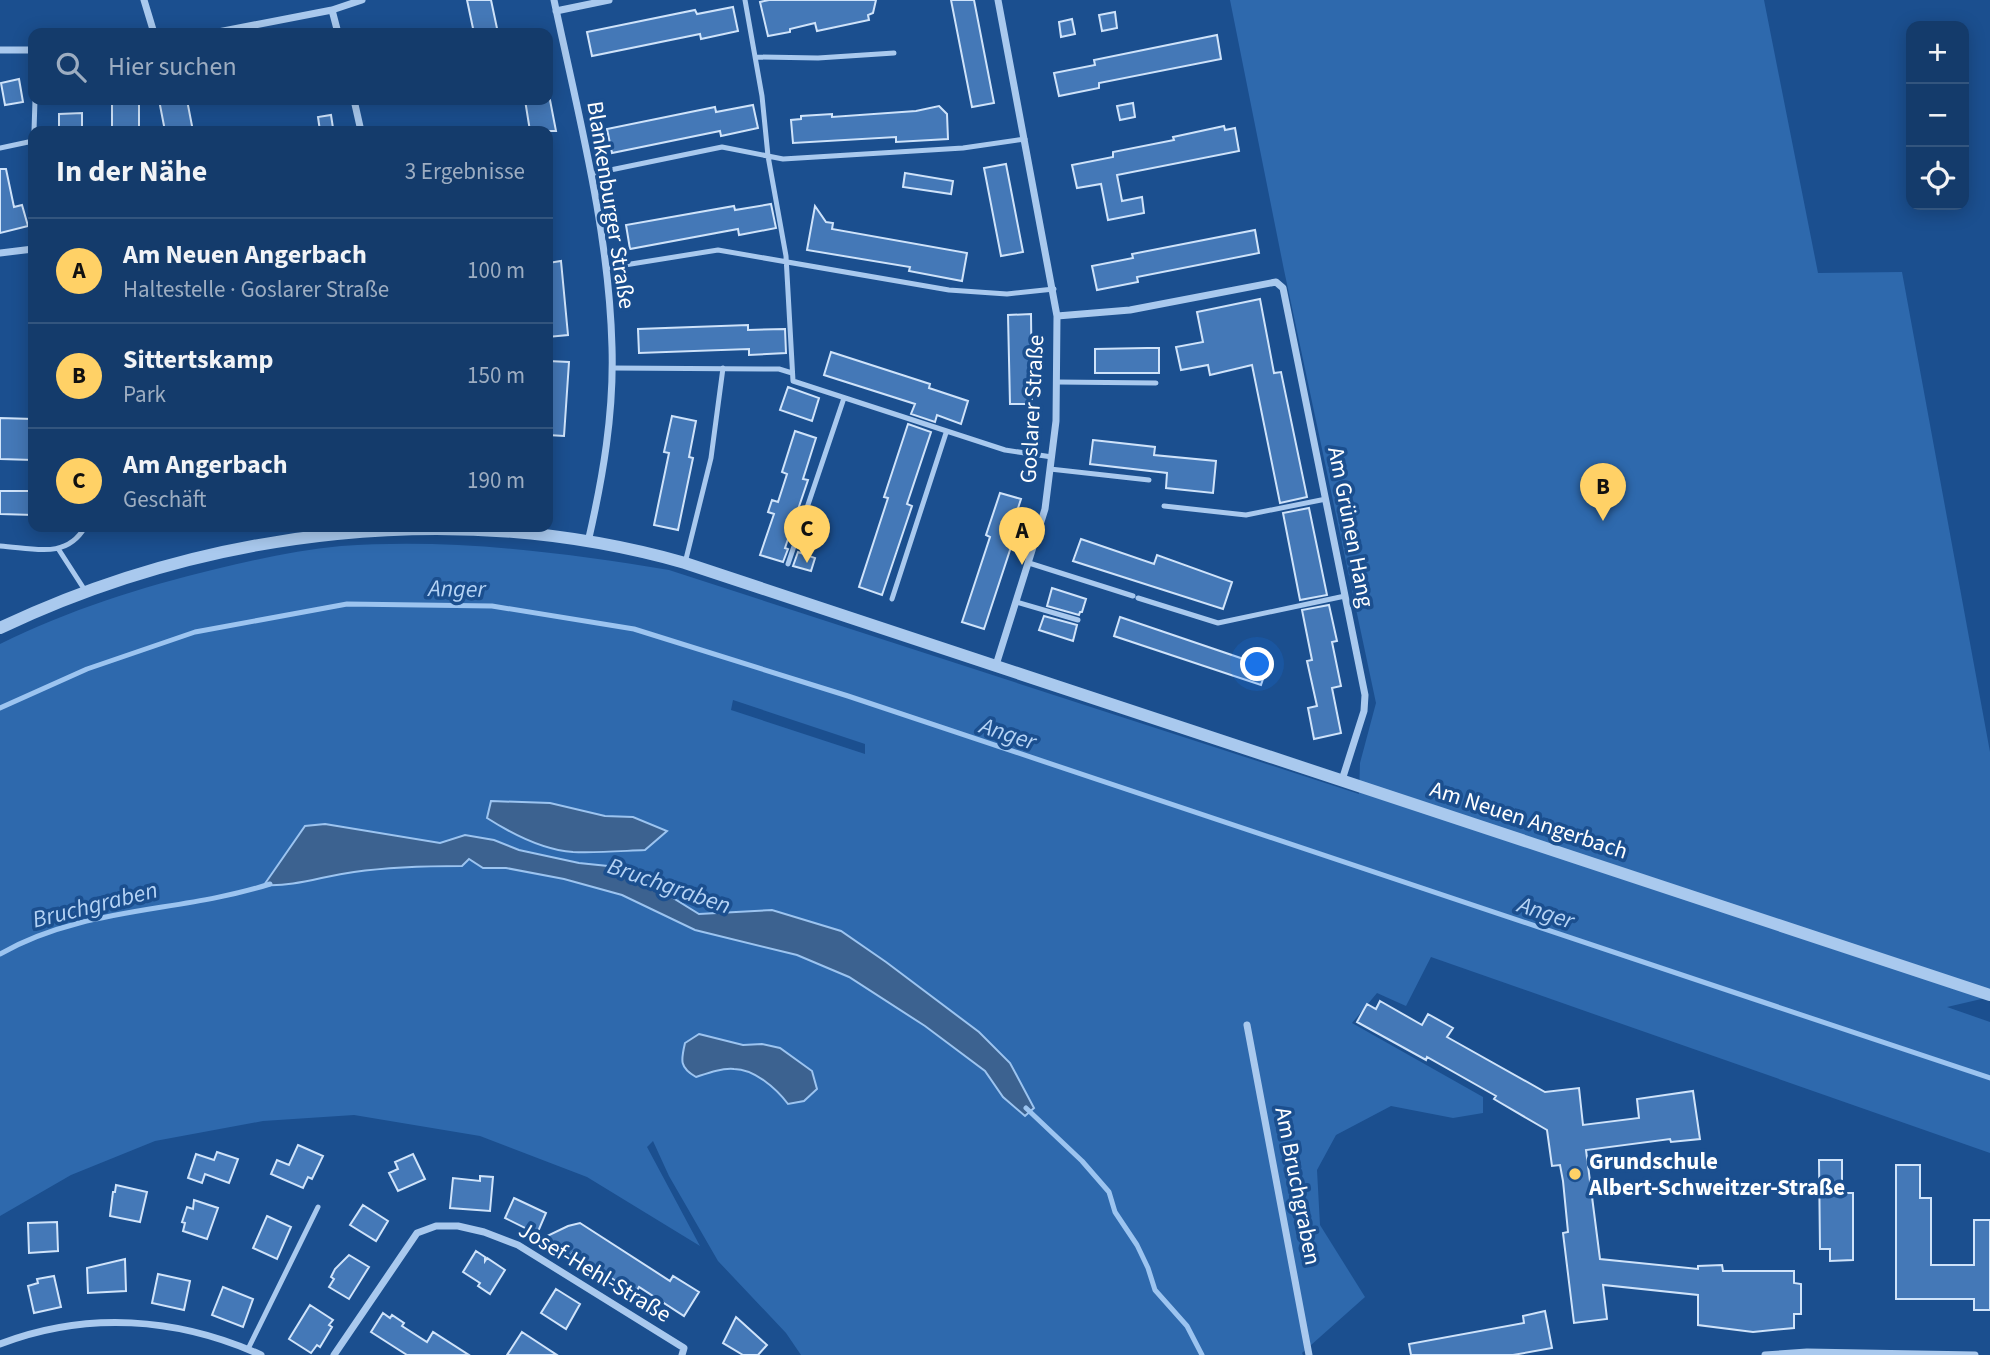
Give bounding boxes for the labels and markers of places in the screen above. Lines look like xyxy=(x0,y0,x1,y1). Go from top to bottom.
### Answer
pin: B xyxy=(1580,463,1626,521)
pin: C xyxy=(784,505,830,563)
pin: A xyxy=(999,507,1045,565)
place label: Grundschule Albert-Schweitzer-Straße xyxy=(1588,1145,1845,1204)
marker: Grundschule Albert-Schweitzer-Straße xyxy=(1567,1166,1583,1182)

